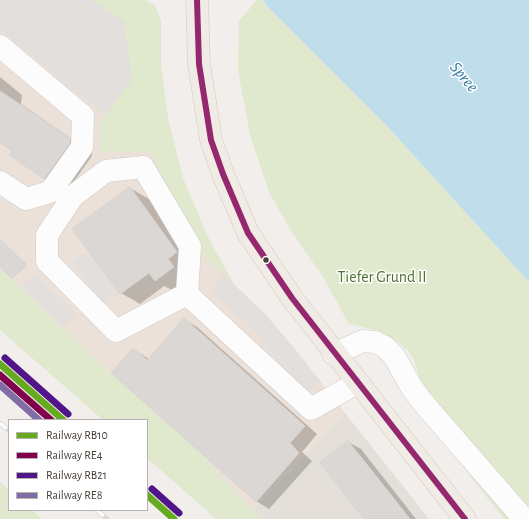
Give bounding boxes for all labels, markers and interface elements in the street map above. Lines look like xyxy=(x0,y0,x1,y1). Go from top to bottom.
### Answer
water label: Spree xyxy=(445,58,483,96)
unlabelled marker xyxy=(261,255,271,265)
park label: Tiefer Grund II xyxy=(337,267,427,287)
legend xyxy=(8,419,148,511)
text: Railway RB10 xyxy=(46,429,108,441)
text: Railway RE4 xyxy=(46,449,102,461)
text: Railway RB21 xyxy=(46,469,107,481)
text: Railway RE8 xyxy=(46,489,102,501)

